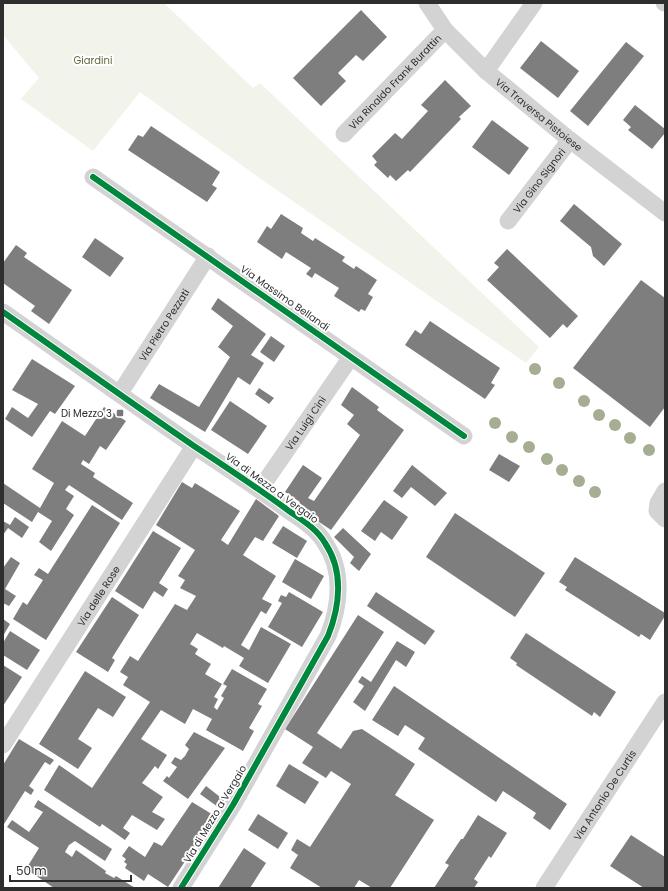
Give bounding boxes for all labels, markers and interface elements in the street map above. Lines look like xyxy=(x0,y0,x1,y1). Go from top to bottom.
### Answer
street label: Via Rinaldo Frank Burattin xyxy=(345,31,445,133)
park label: Giardini xyxy=(74,53,112,68)
street label: Via Traversa Pistoiese xyxy=(492,74,586,155)
street label: Via Gino Signori xyxy=(509,145,569,216)
street label: Via Massimo Bellandi xyxy=(237,261,333,335)
street label: Via Pietro Pezzati xyxy=(135,286,193,364)
street label: Via Luigi Cini xyxy=(281,393,329,453)
place label: Di Mezzo 3 xyxy=(61,406,112,421)
marker: Di Mezzo 3 xyxy=(115,408,125,418)
street label: Via di Mezzo a Vergaio xyxy=(222,449,322,527)
street label: Via delle Rose xyxy=(73,563,123,629)
street label: Via Antonio De Curtis xyxy=(570,747,639,843)
street label: Via di Mezzo a Vergaio xyxy=(180,762,250,866)
scale bar xyxy=(10,857,131,883)
text: 50 m xyxy=(16,862,47,879)

